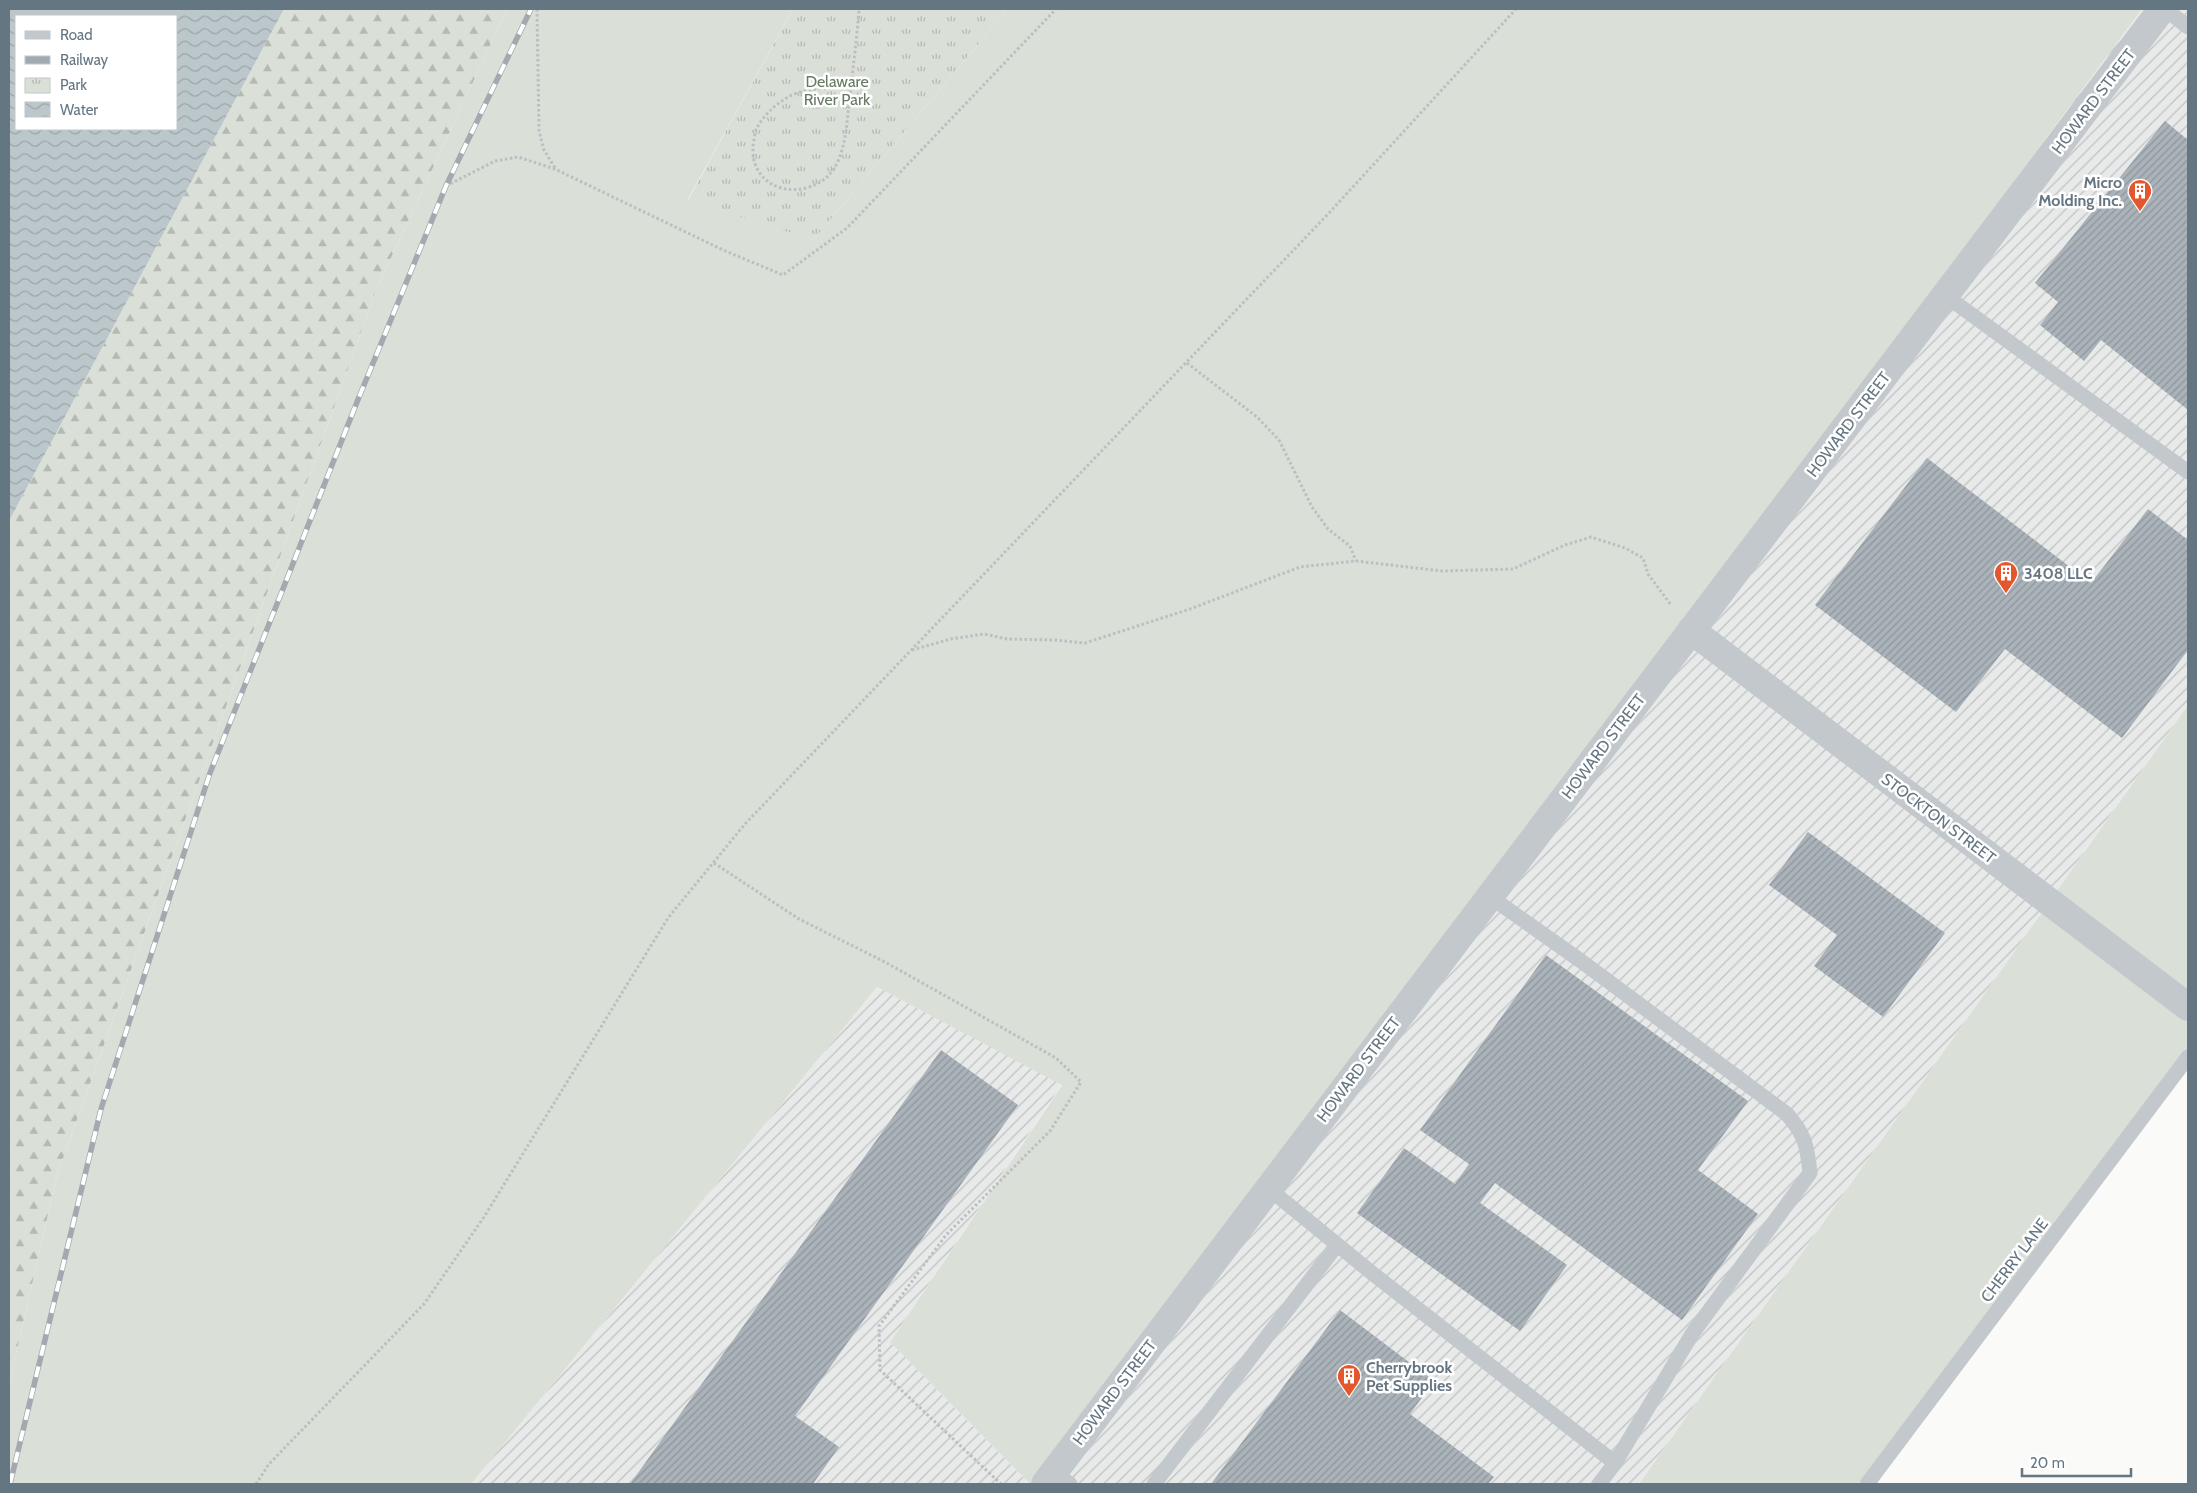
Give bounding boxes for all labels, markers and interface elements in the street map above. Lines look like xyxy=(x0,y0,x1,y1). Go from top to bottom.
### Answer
legend xyxy=(15,15,178,130)
text: Road xyxy=(60,26,93,44)
street label: HOWARD STREET xyxy=(2048,45,2139,158)
text: Railway xyxy=(60,51,109,69)
park label: Delaware River Park xyxy=(804,72,871,109)
text: Park xyxy=(60,76,87,94)
text: Water xyxy=(60,101,98,119)
place label: Micro Molding Inc. xyxy=(2038,173,2122,210)
building icon: Micro Molding Inc. xyxy=(2127,178,2153,212)
street label: HOWARD STREET xyxy=(1803,368,1894,481)
building icon: 3408 LLC xyxy=(1993,560,2019,594)
place label: 3408 LLC xyxy=(2024,564,2093,583)
street label: HOWARD STREET xyxy=(1558,690,1649,803)
street label: STOCKTON STREET xyxy=(1878,769,2000,868)
street label: HOWARD STREET xyxy=(1313,1013,1404,1126)
street label: CHERRY LANE xyxy=(1977,1215,2052,1306)
street label: HOWARD STREET xyxy=(1069,1336,1160,1449)
place label: Cherrybrook Pet Supplies xyxy=(1366,1358,1452,1395)
building icon: Cherrybrook Pet Supplies xyxy=(1336,1363,1362,1397)
scale bar xyxy=(2022,1446,2131,1478)
text: 20 m xyxy=(2030,1454,2065,1472)

